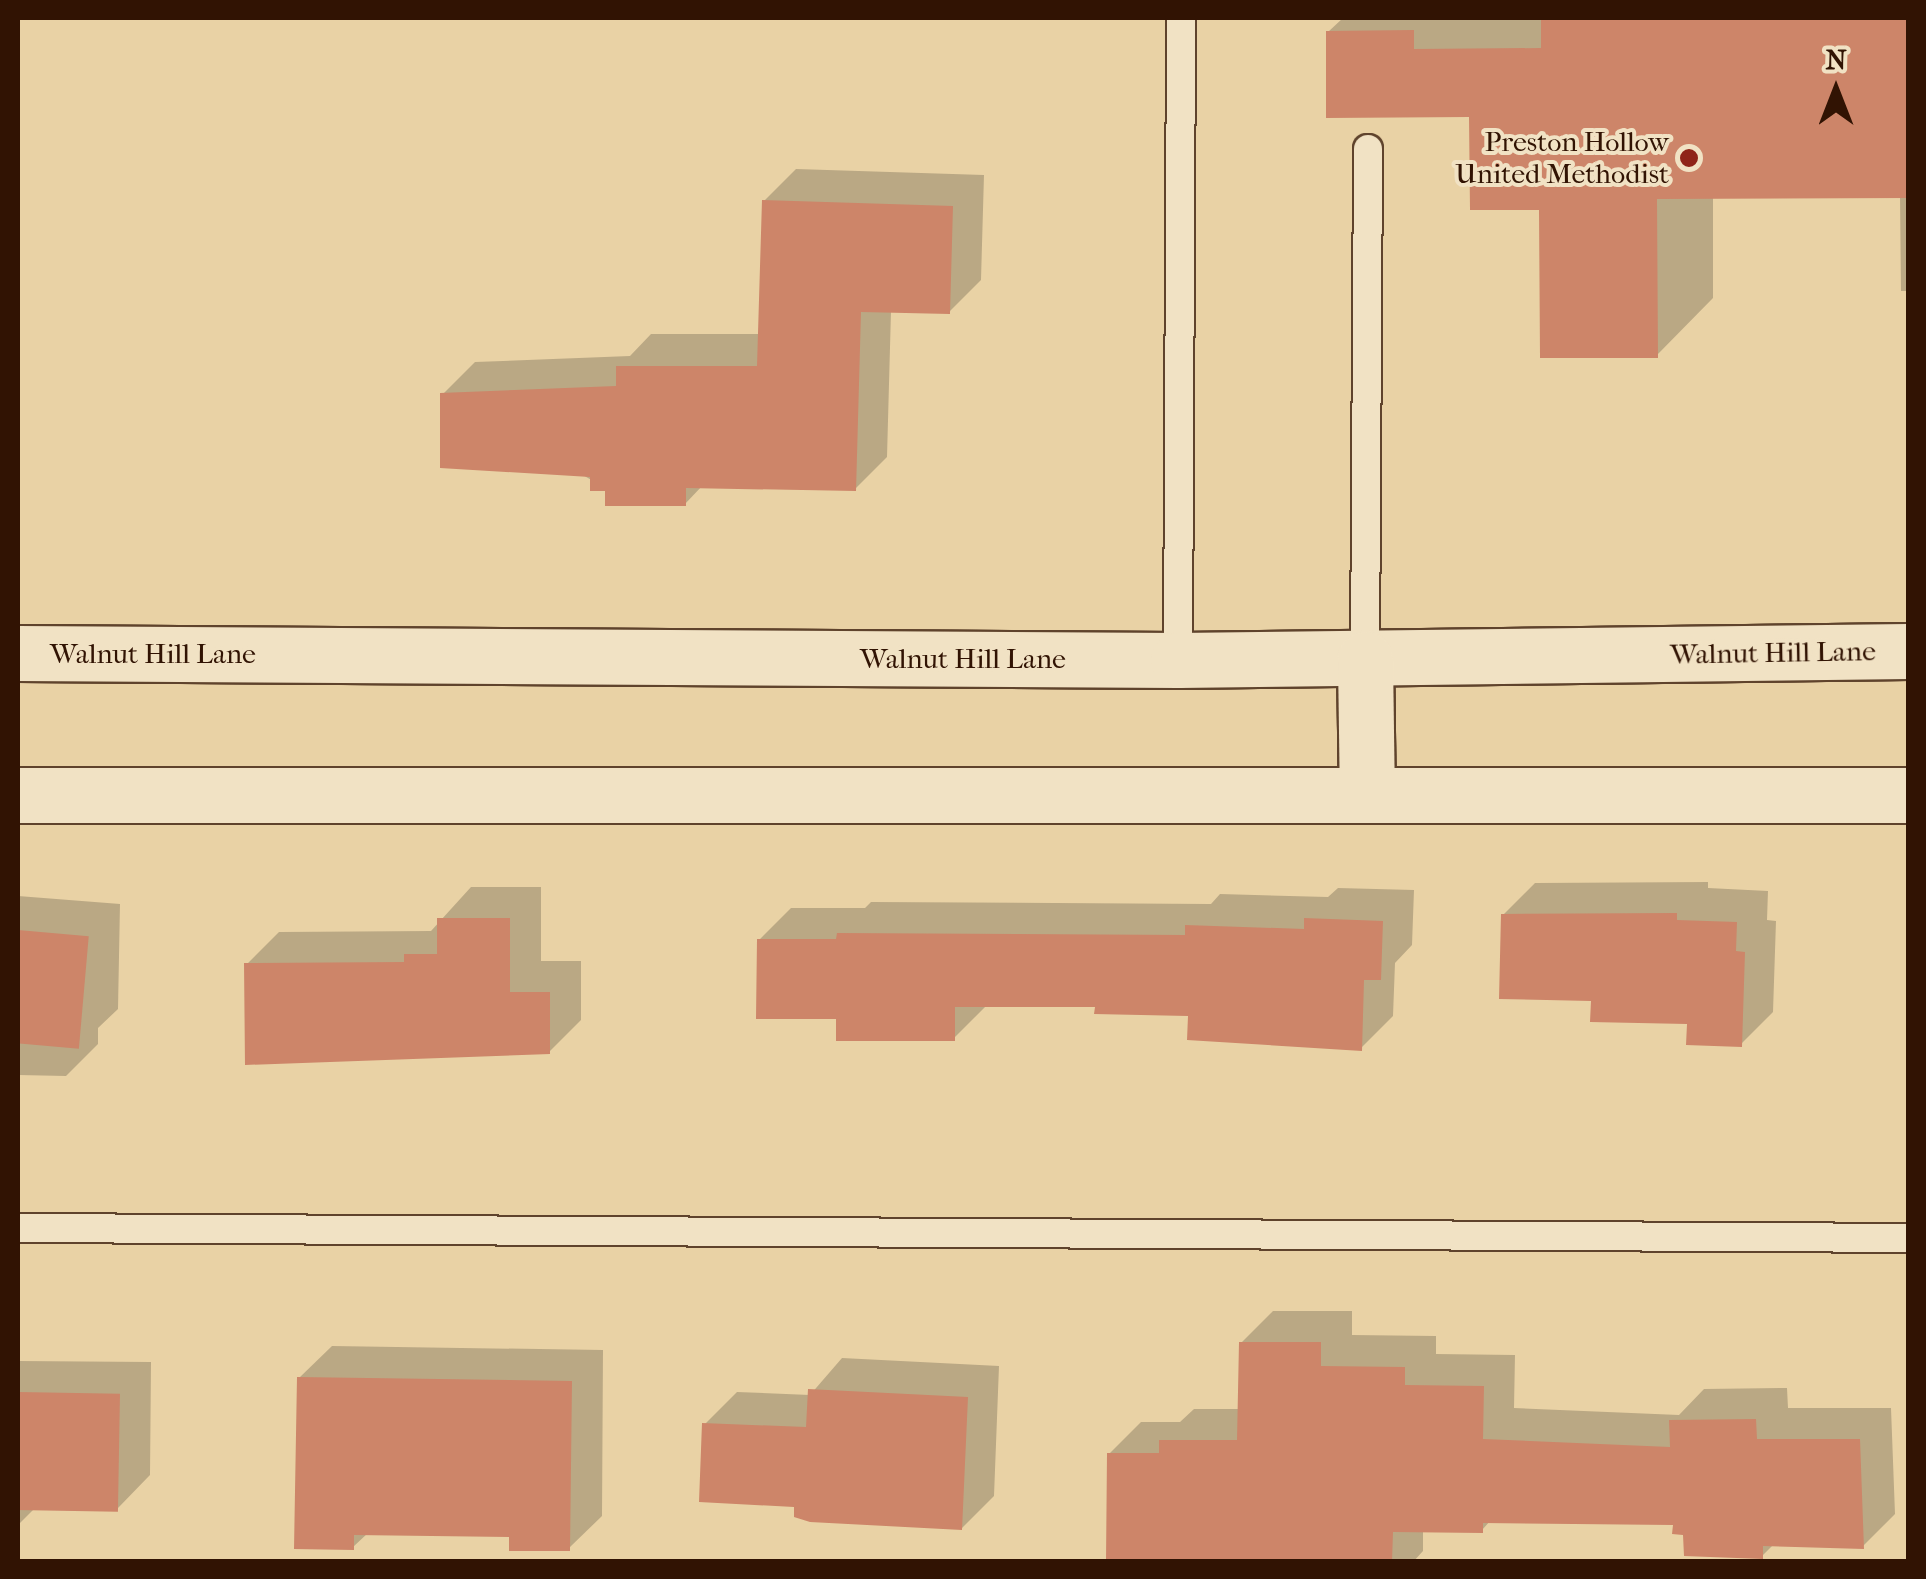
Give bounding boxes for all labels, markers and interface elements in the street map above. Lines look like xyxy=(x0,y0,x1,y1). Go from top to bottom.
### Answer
north arrow xyxy=(1786,40,1886,140)
text: N xyxy=(1825,43,1847,76)
place label: Preston Hollow United Methodist xyxy=(1455,125,1669,191)
marker: Preston Hollow United Methodist xyxy=(1678,147,1700,169)
street label: Walnut Hill Lane xyxy=(1670,634,1876,672)
street label: Walnut Hill Lane xyxy=(50,637,256,671)
street label: Walnut Hill Lane xyxy=(860,642,1066,676)

